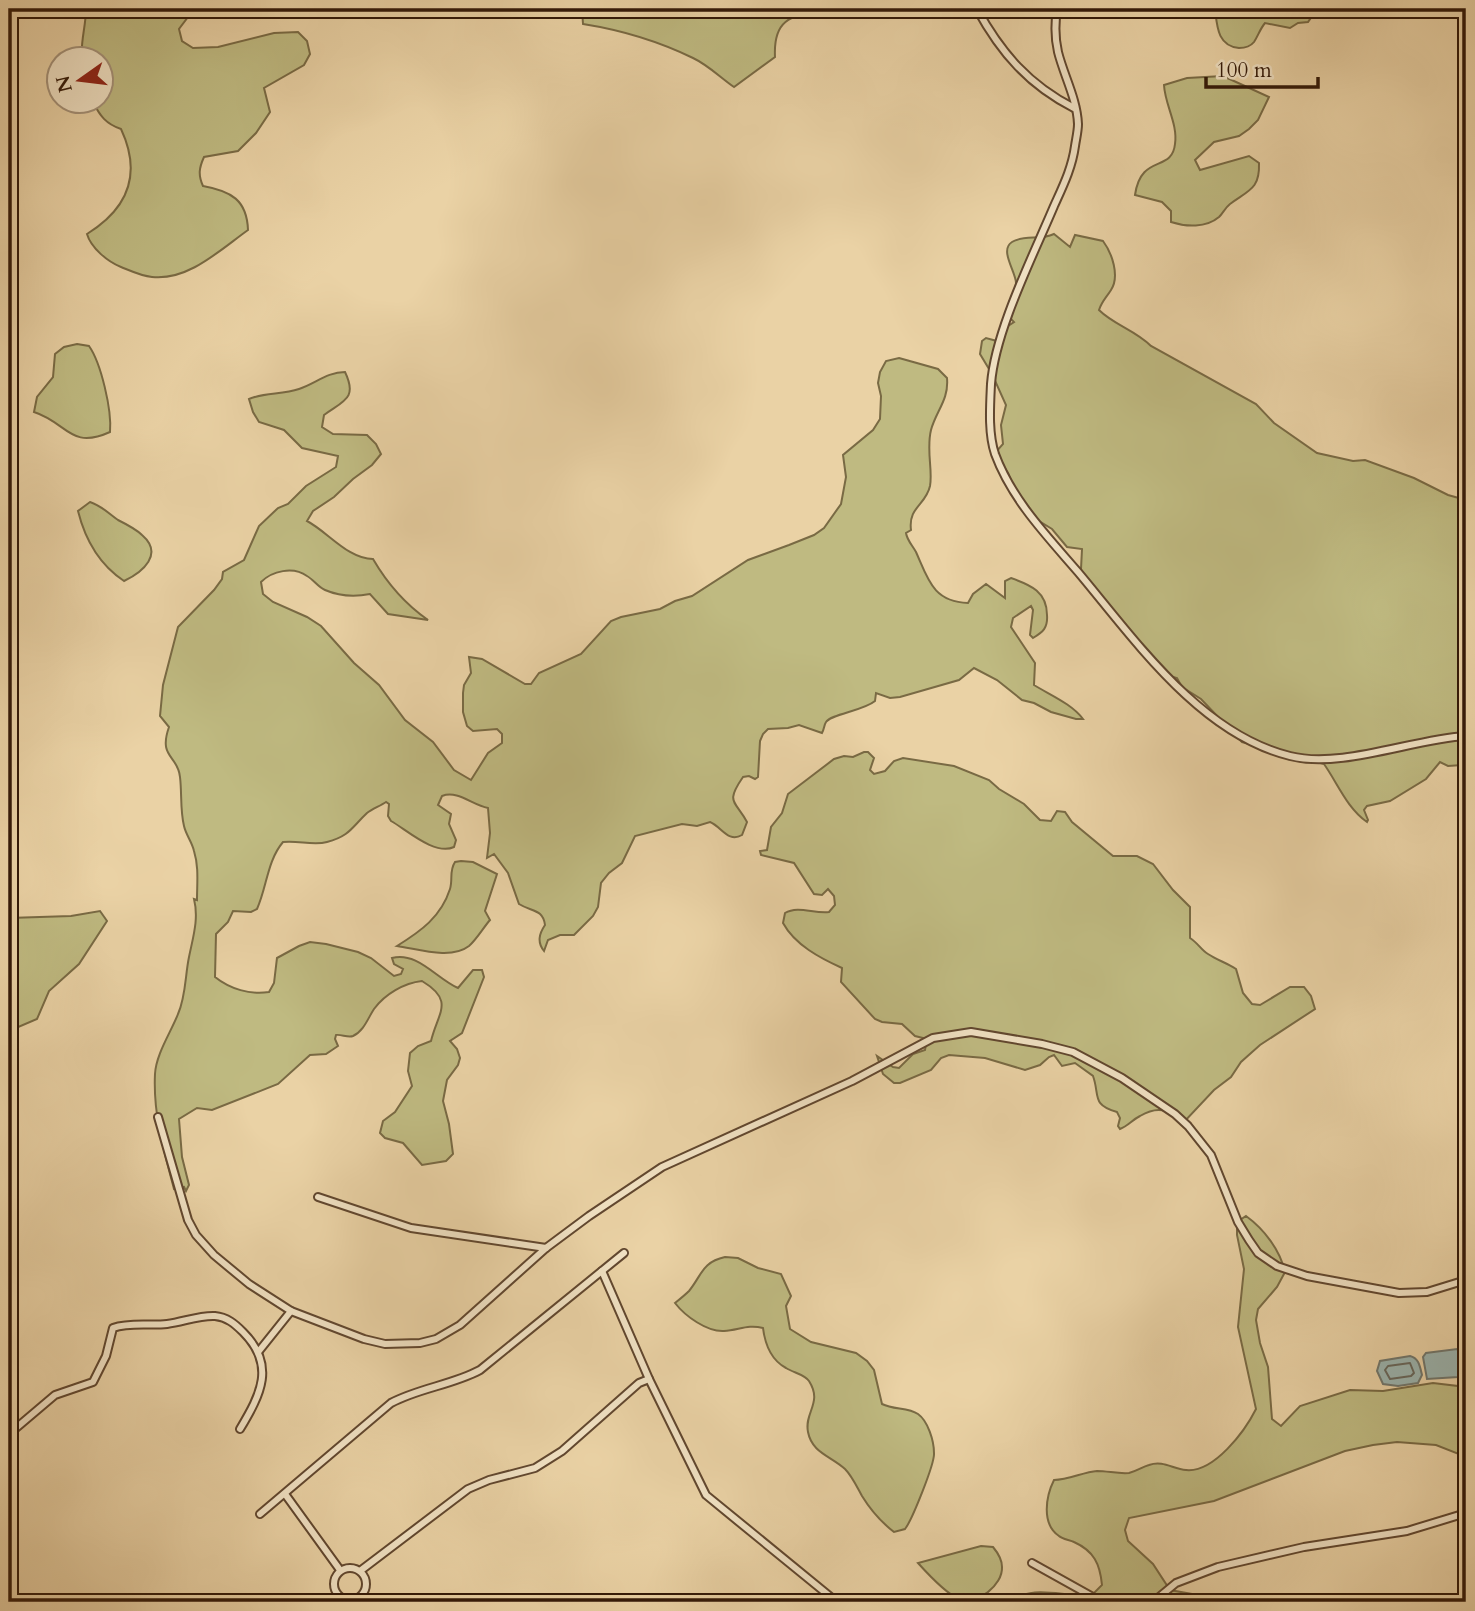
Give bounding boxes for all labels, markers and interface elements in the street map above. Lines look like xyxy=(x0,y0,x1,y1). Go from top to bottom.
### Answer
north arrow xyxy=(46,46,116,116)
scale bar xyxy=(1206,46,1318,90)
text: 100 m xyxy=(1216,56,1272,85)
text: N xyxy=(50,72,79,95)

